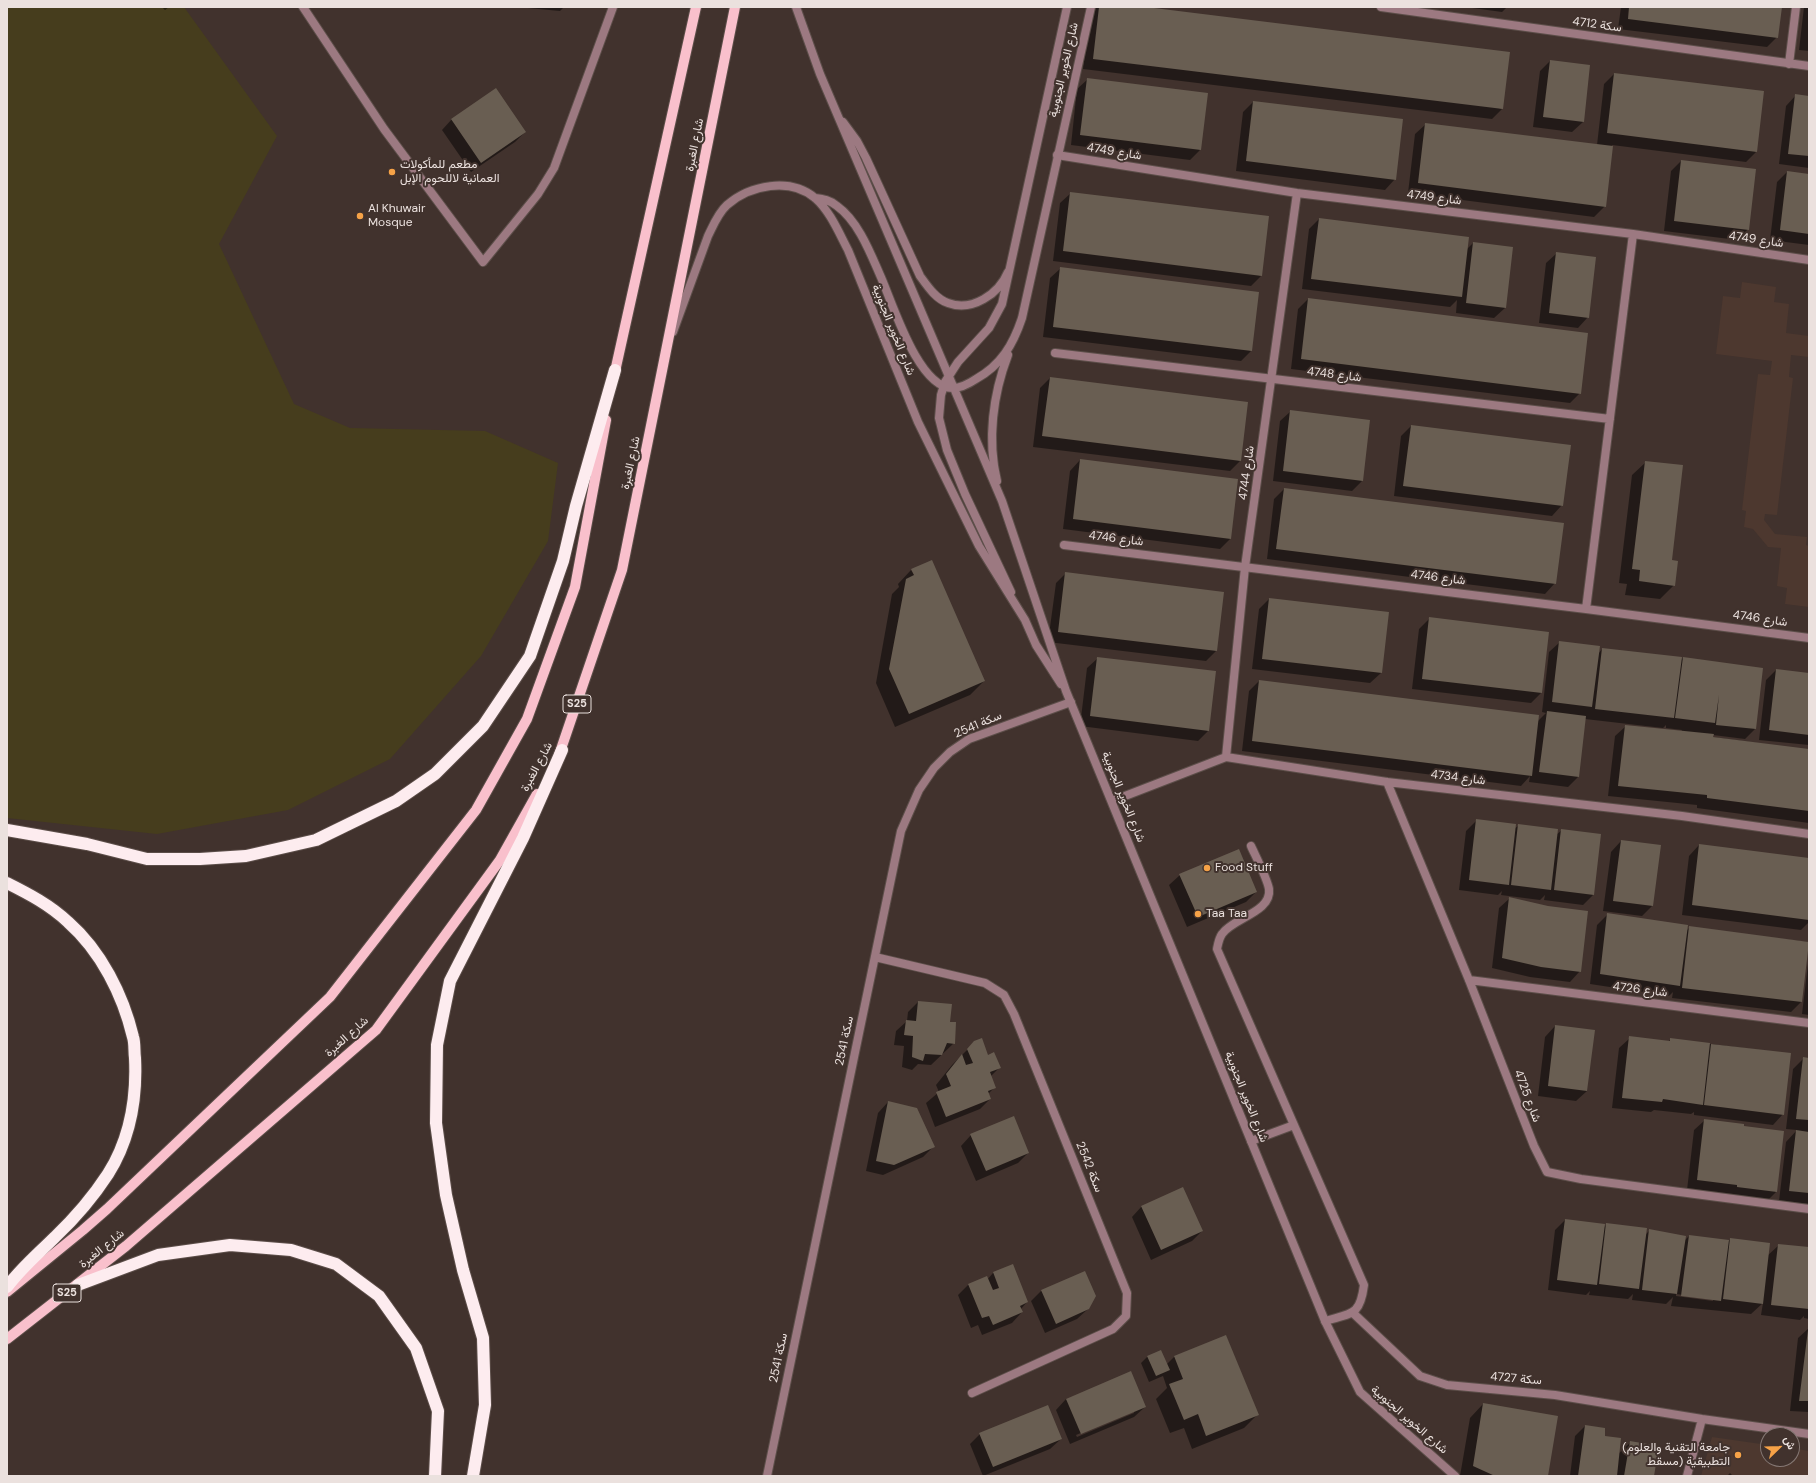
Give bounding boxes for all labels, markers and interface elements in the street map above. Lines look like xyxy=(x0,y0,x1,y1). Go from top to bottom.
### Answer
street label: سكة 4712 xyxy=(1572,14,1622,36)
street label: شارع الخوير الجنوبية xyxy=(1046,21,1082,119)
street label: شارع الغبرة xyxy=(683,117,707,173)
street label: 4749 شارع xyxy=(1086,141,1142,163)
place label: مطعم للمأكولات العمانية لاللحوم الإبل xyxy=(400,158,499,186)
marker: مطعم للمأكولات العمانية لاللحوم الإبل xyxy=(387,167,397,177)
street label: 4749 شارع xyxy=(1406,187,1462,209)
place label: Al Khuwair Mosque xyxy=(368,202,425,230)
marker: Al Khuwair Mosque xyxy=(355,211,365,221)
street label: 4749 شارع xyxy=(1728,229,1784,251)
street label: شارع الخوير الجنوبية xyxy=(868,282,918,378)
street label: 4748 شارع xyxy=(1306,365,1362,385)
street label: شارع الغبرة xyxy=(618,435,644,491)
street label: 4744 شارع xyxy=(1236,445,1258,501)
street label: 4746 شارع xyxy=(1088,528,1144,550)
street label: 4746 شارع xyxy=(1410,567,1466,589)
street label: 4746 شارع xyxy=(1732,608,1788,630)
road number: S25 xyxy=(563,695,591,713)
street label: سكة 2541 xyxy=(952,709,1004,741)
street label: شارع الغبرة xyxy=(518,740,556,794)
street label: شارع الخوير الجنوبية xyxy=(1098,749,1148,845)
street label: 4734 شارع xyxy=(1430,767,1486,789)
place label: Food Stuff xyxy=(1215,861,1273,875)
marker: Food Stuff xyxy=(1202,863,1212,873)
place label: Taa Taa xyxy=(1206,907,1247,921)
marker: Taa Taa xyxy=(1193,909,1203,919)
street label: 4726 شارع xyxy=(1612,979,1668,1001)
street label: شارع الغبرة xyxy=(322,1014,372,1060)
street label: سكة 2541 xyxy=(833,1015,857,1067)
street label: شارع الخوير الجنوبية xyxy=(1221,1049,1271,1145)
street label: 4725 شارع xyxy=(1510,1068,1544,1124)
street label: سكة 2542 xyxy=(1072,1140,1106,1194)
street label: شارع الغبرة xyxy=(77,1226,127,1272)
road number: S25 xyxy=(53,1284,81,1302)
street label: سكة 2541 xyxy=(767,1332,791,1384)
street label: سكة 4727 xyxy=(1490,1370,1542,1388)
street label: شارع الخوير الجنوبية xyxy=(1368,1383,1450,1457)
north arrow xyxy=(1760,1427,1800,1467)
text: ش xyxy=(1781,1434,1799,1452)
place label: (جامعة التقنية والعلوم التطبيقية (مسقط xyxy=(1622,1441,1730,1469)
marker: (جامعة التقنية والعلوم التطبيقية (مسقط xyxy=(1733,1450,1743,1460)

